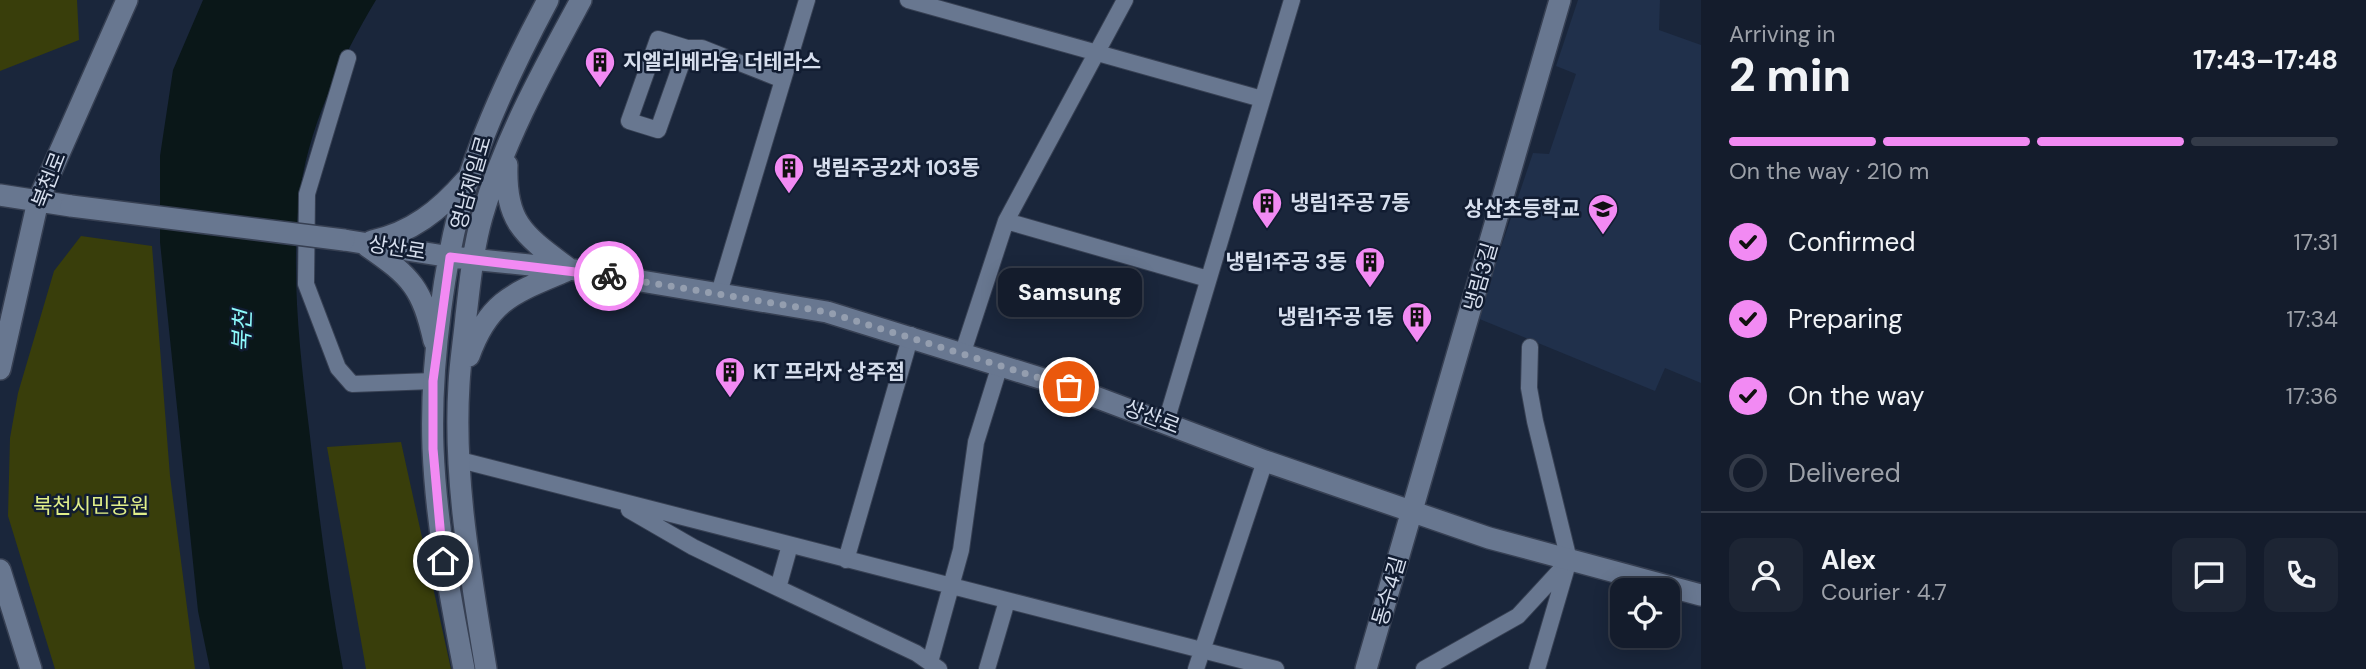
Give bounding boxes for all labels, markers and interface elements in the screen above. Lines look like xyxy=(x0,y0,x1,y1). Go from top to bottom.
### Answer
text: Arriving in xyxy=(1729,19,1835,49)
text: 17:43–17:48 xyxy=(2193,43,2338,77)
building icon: 지엘리베라움 더테라스 xyxy=(583,45,617,89)
text: 2 min xyxy=(1729,45,1851,105)
place label: 지엘리베라움 더테라스 xyxy=(623,48,821,76)
street label: 영남제일로 xyxy=(444,133,498,233)
street label: 북천로 xyxy=(26,148,72,212)
building icon: 냉림주공2차 103동 xyxy=(772,151,806,195)
place label: 냉림주공2차 103동 xyxy=(812,154,980,182)
text: On the way · 210 m xyxy=(1729,156,1929,186)
building icon: 냉림1주공 7동 xyxy=(1250,186,1284,230)
place label: 냉림1주공 7동 xyxy=(1290,189,1410,217)
school or university icon: 상산초등학교 xyxy=(1586,192,1620,236)
place label: 상산초등학교 xyxy=(1464,195,1580,223)
icon: check xyxy=(1729,223,1767,261)
text: Confirmed xyxy=(1788,225,1915,259)
text: 17:31 xyxy=(2294,227,2338,257)
street label: 상산로 xyxy=(366,230,428,266)
street label: 냉림3길 xyxy=(1458,239,1504,315)
courier xyxy=(574,241,644,311)
building icon: 냉림1주공 3동 xyxy=(1353,245,1387,289)
place label: 냉림1주공 3동 xyxy=(1225,248,1347,276)
icon: bike xyxy=(590,257,628,295)
callout: Samsung xyxy=(997,268,1141,317)
text: Samsung xyxy=(1018,277,1122,307)
building icon: 냉림1주공 1동 xyxy=(1400,300,1434,344)
icon: check xyxy=(1729,300,1767,338)
text: Preparing xyxy=(1788,302,1903,336)
place label: 냉림1주공 1동 xyxy=(1277,303,1394,331)
text: 17:34 xyxy=(2286,304,2338,334)
water label: 북천 xyxy=(226,306,258,353)
building icon: KT 프라자 상주점 xyxy=(713,355,747,399)
pin xyxy=(1039,357,1099,417)
place label: KT 프라자 상주점 xyxy=(753,358,905,386)
icon: bag xyxy=(1050,368,1088,406)
icon: check xyxy=(1729,377,1767,415)
text: On the way xyxy=(1788,379,1924,413)
text: 17:36 xyxy=(2286,381,2338,411)
street label: 상산로 xyxy=(1120,394,1184,440)
text: Delivered xyxy=(1788,456,1901,490)
park label: 북천시민공원 xyxy=(33,492,149,520)
pin xyxy=(413,531,473,591)
button: person xyxy=(1729,538,1803,612)
button: chat xyxy=(2172,538,2246,612)
button: phone xyxy=(2264,538,2338,612)
icon: home xyxy=(424,542,462,580)
text: Alex xyxy=(1821,543,1876,577)
street label: 동수4길 xyxy=(1366,553,1412,629)
text: Courier · 4.7 xyxy=(1821,577,1947,607)
map controls xyxy=(1610,578,1680,648)
button: locate xyxy=(1610,578,1680,648)

